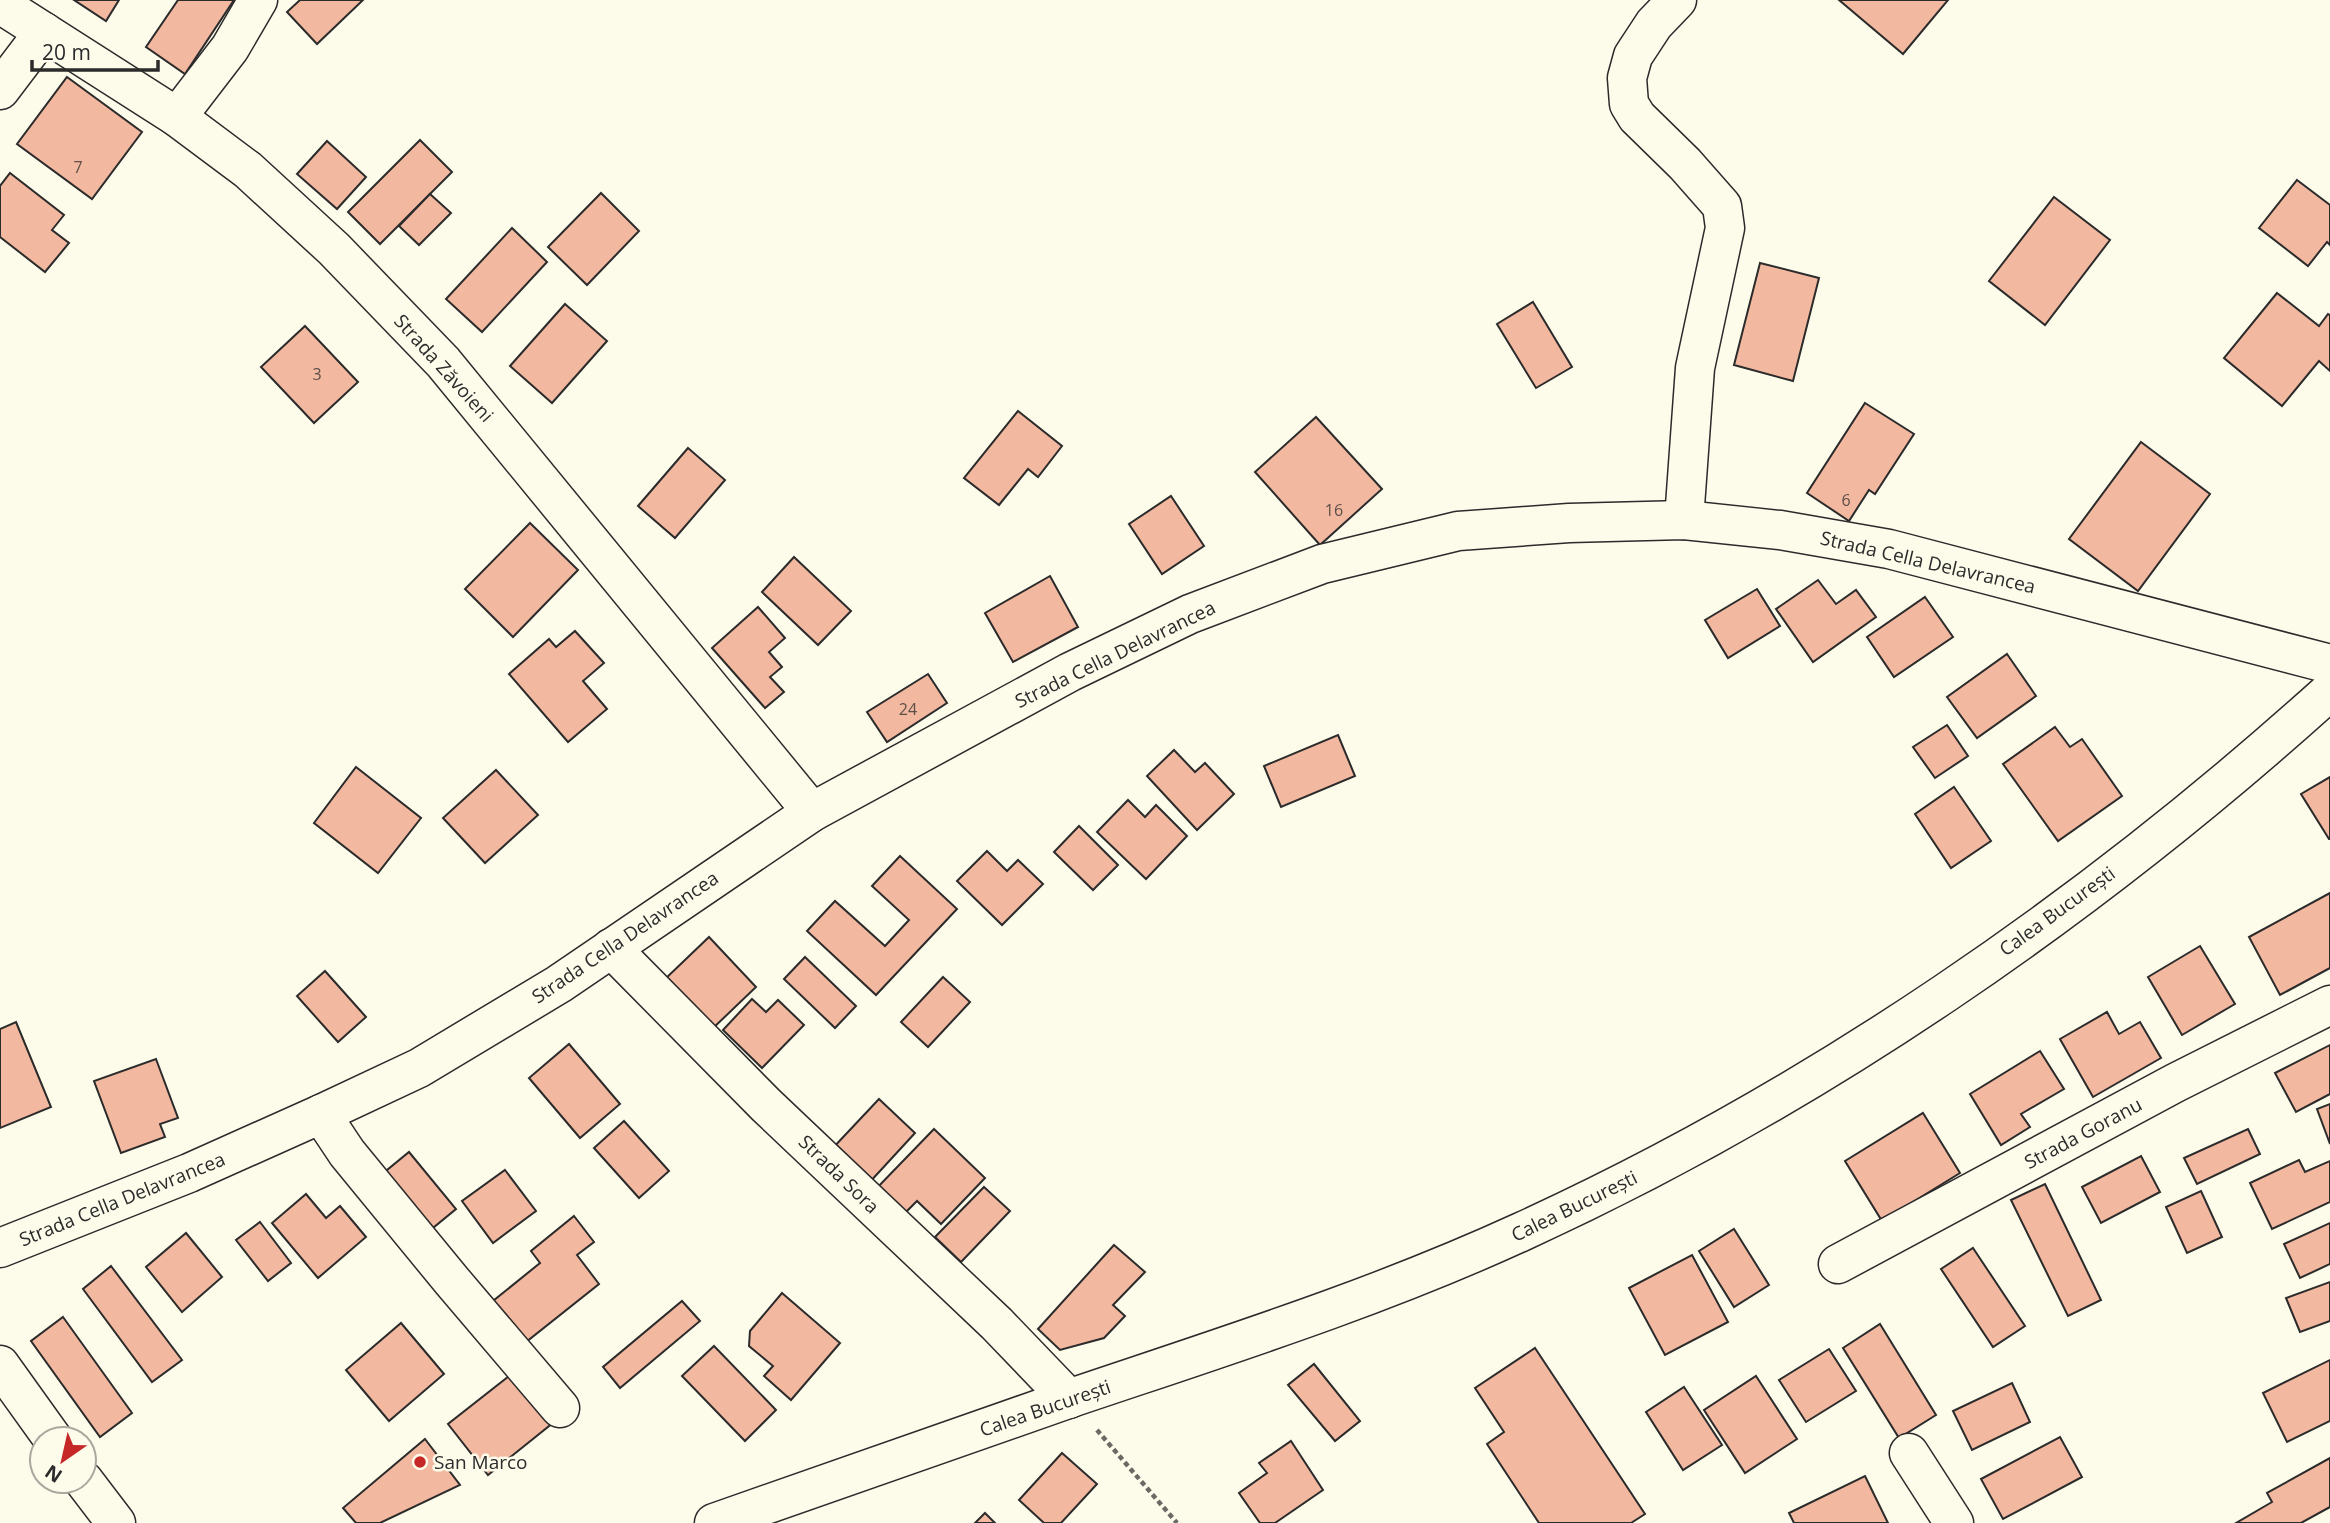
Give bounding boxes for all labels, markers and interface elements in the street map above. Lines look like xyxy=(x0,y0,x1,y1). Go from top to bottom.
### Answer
scale bar xyxy=(32,28,158,72)
text: 20 m xyxy=(42,38,91,66)
house number: 7 xyxy=(73,156,83,178)
street label: Strada Zăvoieni xyxy=(389,308,499,428)
house number: 3 xyxy=(312,363,322,385)
house number: 6 xyxy=(1841,489,1851,511)
house number: 16 xyxy=(1325,499,1343,521)
street label: Strada Cella Delavrancea xyxy=(1818,525,2038,599)
street label: Strada Cella Delavrancea xyxy=(1010,594,1220,714)
house number: 24 xyxy=(899,698,917,720)
street label: Calea București xyxy=(1994,860,2120,962)
street label: Strada Cella Delavrancea xyxy=(527,865,723,1009)
street label: Strada Goranu xyxy=(2020,1091,2146,1175)
street label: Strada Sora xyxy=(793,1129,885,1219)
street label: Strada Cella Delavrancea xyxy=(15,1146,229,1252)
street label: Calea București xyxy=(1507,1164,1641,1248)
street label: Calea București xyxy=(976,1373,1114,1443)
north arrow xyxy=(28,1425,98,1495)
place label: San Marco xyxy=(434,1449,528,1475)
marker: San Marco xyxy=(412,1454,428,1470)
text: N xyxy=(40,1459,67,1489)

